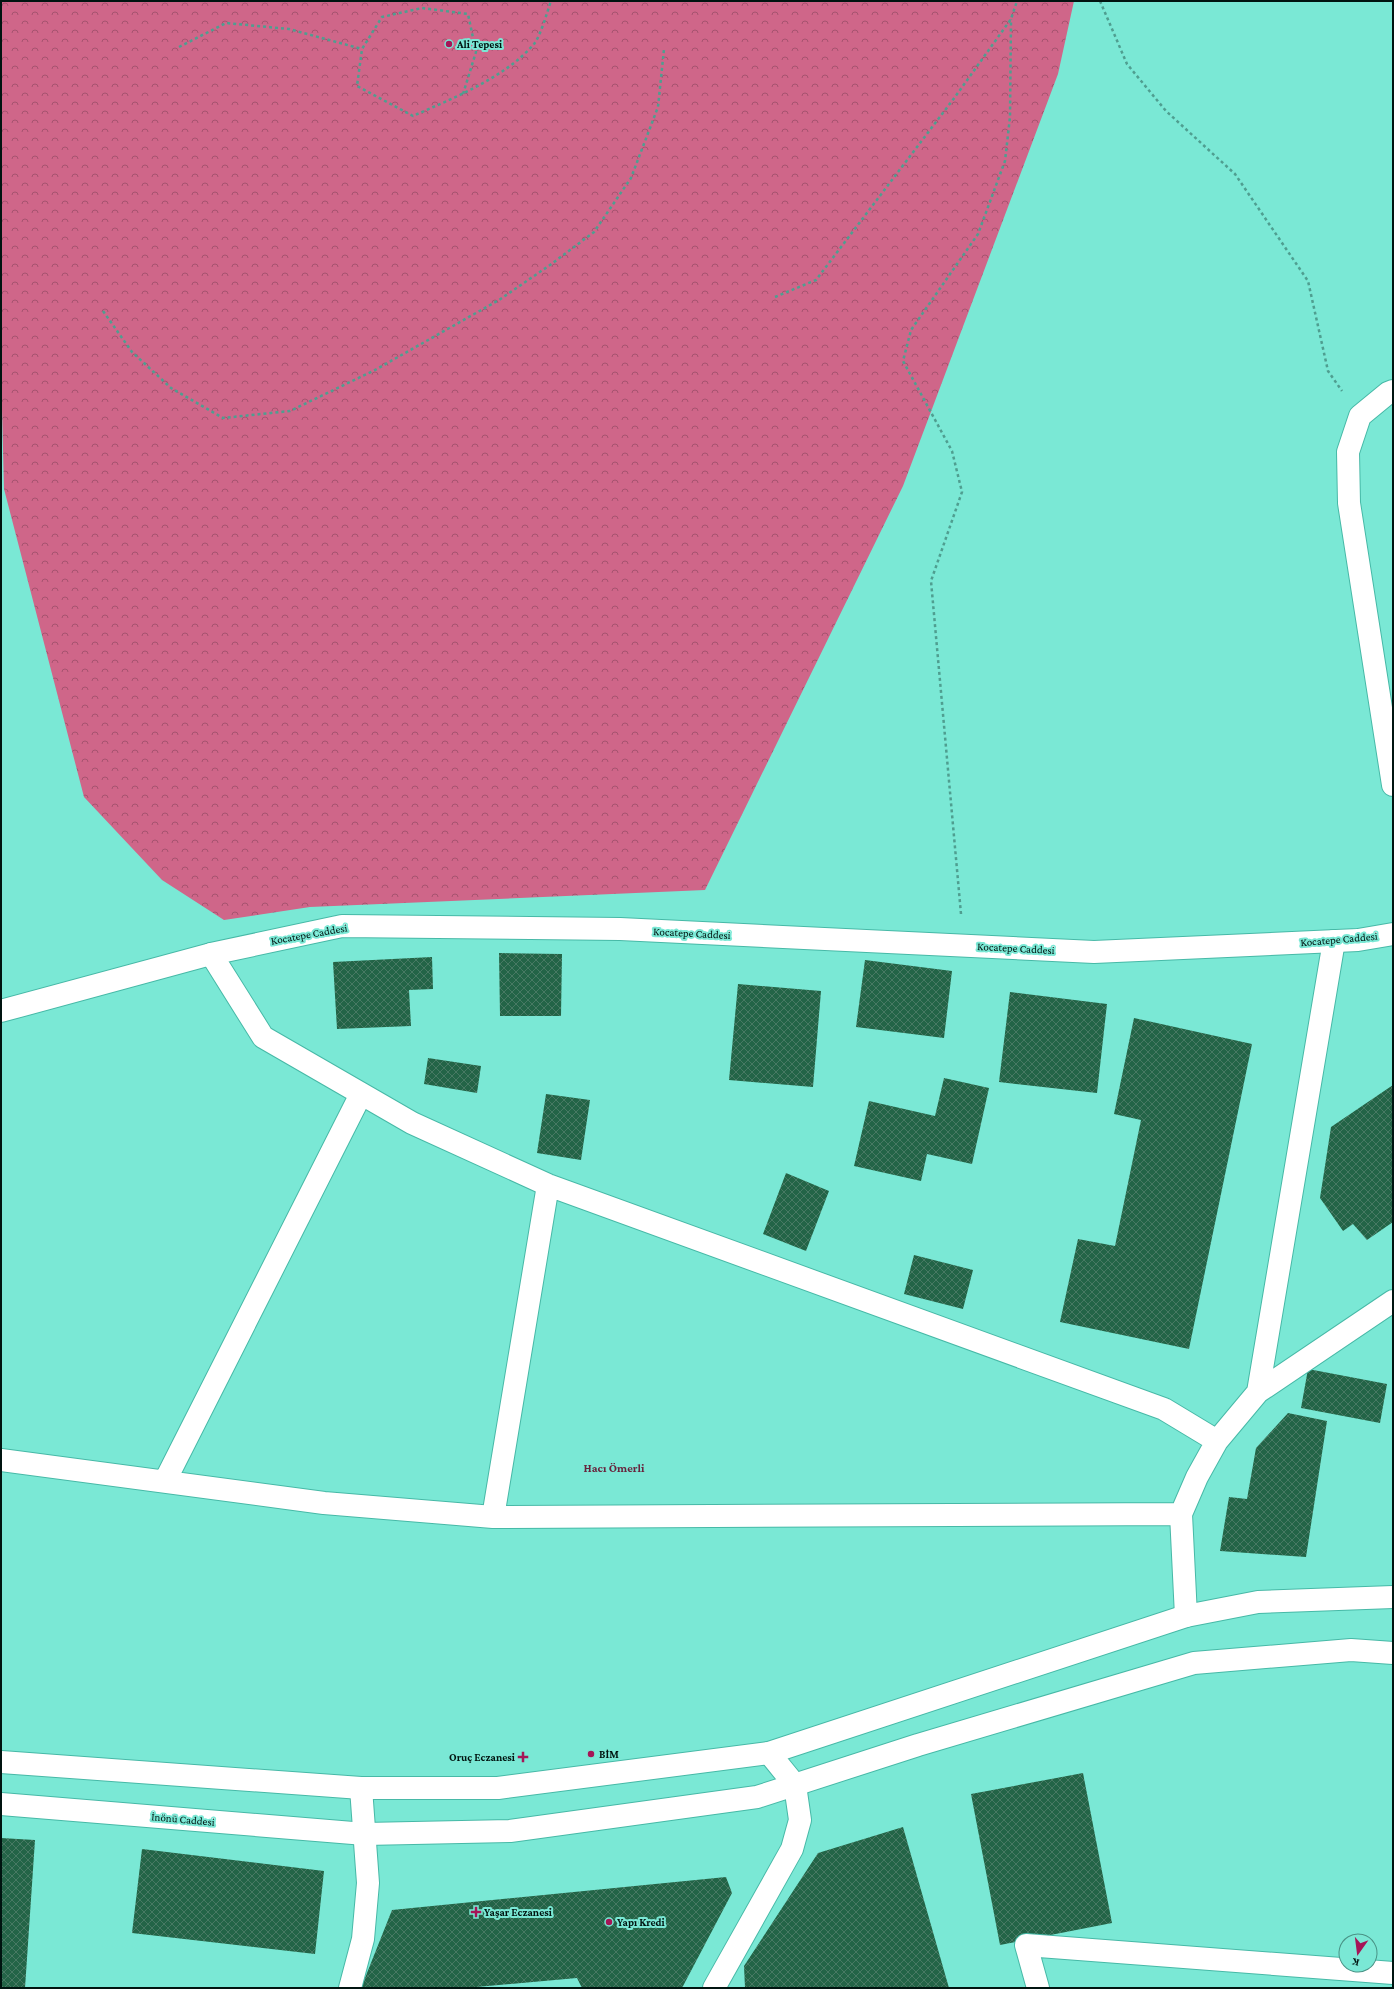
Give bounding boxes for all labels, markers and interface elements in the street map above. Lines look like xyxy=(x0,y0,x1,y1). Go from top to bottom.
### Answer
place label: Ali Tepesi xyxy=(456,38,503,50)
marker: Ali Tepesi xyxy=(444,39,454,49)
street label: Kocatepe Caddesi xyxy=(270,921,348,948)
street label: Kocatepe Caddesi xyxy=(653,925,731,942)
street label: Kocatepe Caddesi xyxy=(1300,930,1378,949)
street label: Kocatepe Caddesi xyxy=(977,940,1055,957)
district label: Hacı Ömerli xyxy=(584,1461,645,1475)
place label: BİM xyxy=(599,1748,619,1760)
marker: BİM xyxy=(586,1749,596,1759)
place label: Oruç Eczanesi xyxy=(449,1751,516,1763)
marker: Oruç Eczanesi xyxy=(518,1752,528,1762)
street label: İnönü Caddesi xyxy=(151,1810,215,1828)
place label: Yaşar Eczanesi xyxy=(484,1906,553,1918)
marker: Yaşar Eczanesi xyxy=(471,1907,481,1917)
place label: Yapı Kredi xyxy=(617,1916,666,1928)
marker: Yapı Kredi xyxy=(604,1917,614,1927)
north arrow xyxy=(1338,1933,1378,1973)
text: K xyxy=(1350,1956,1360,1969)

